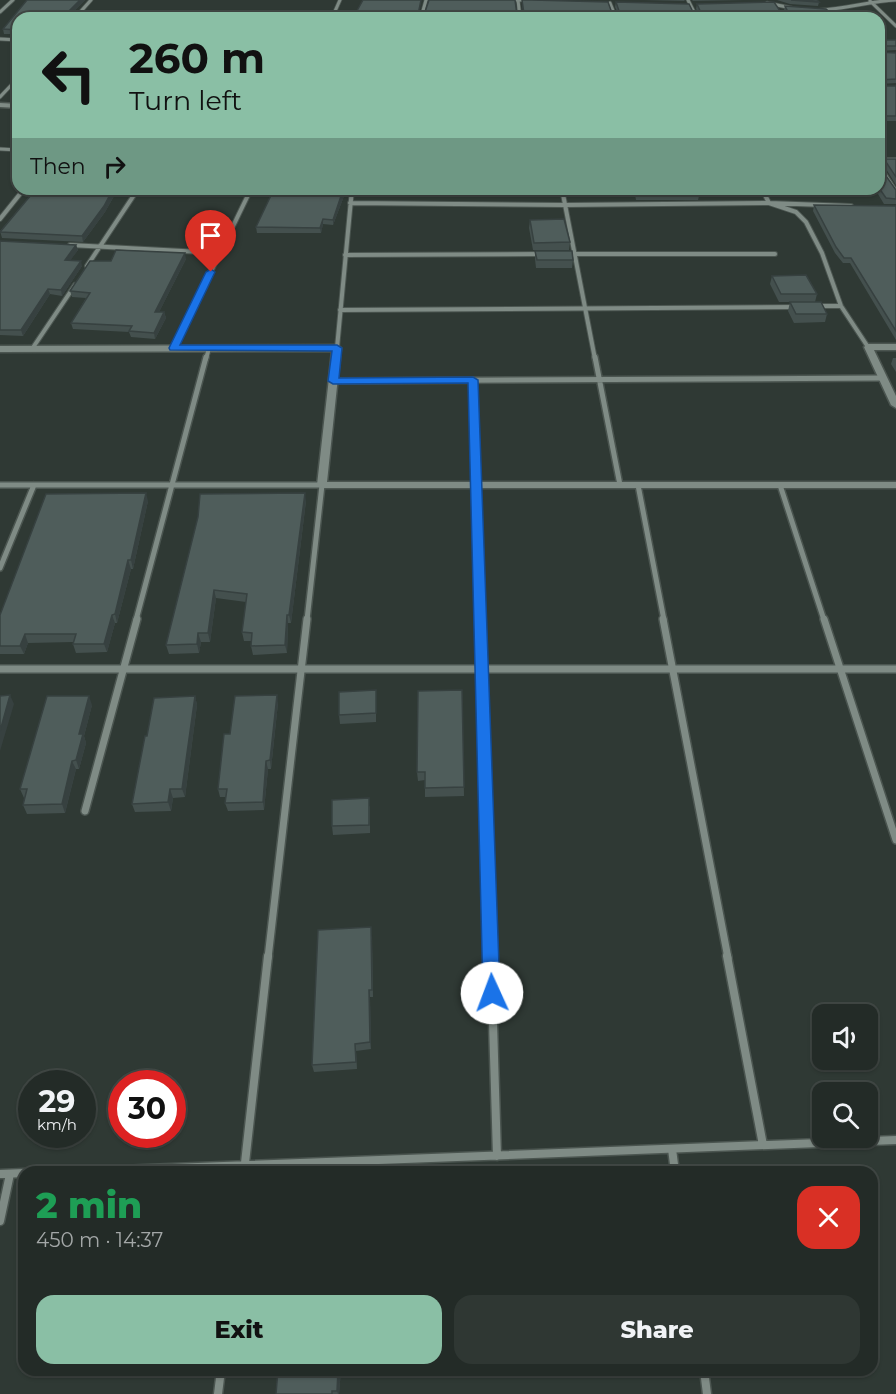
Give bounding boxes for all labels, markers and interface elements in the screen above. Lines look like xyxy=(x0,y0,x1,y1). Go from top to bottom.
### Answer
text: 260 m xyxy=(129,32,265,84)
icon: left xyxy=(30,36,108,114)
text: Turn left xyxy=(129,84,242,117)
icon: right xyxy=(98,150,131,183)
text: Then xyxy=(30,153,86,180)
pin xyxy=(185,210,236,272)
icon: arrive xyxy=(194,219,227,252)
position arrow xyxy=(460,961,524,1025)
map controls xyxy=(812,1004,878,1148)
button: sound xyxy=(812,1004,878,1070)
speed limit sign: 30 xyxy=(108,1070,186,1148)
button: search xyxy=(812,1082,878,1148)
text: 29 xyxy=(39,1083,75,1120)
text: km/h xyxy=(37,1115,77,1134)
text: 2 min xyxy=(36,1183,142,1227)
button: close xyxy=(797,1186,860,1249)
text: 450 m · 14:37 xyxy=(36,1228,163,1252)
button: Exit xyxy=(36,1295,442,1364)
button: Share xyxy=(454,1295,860,1364)

